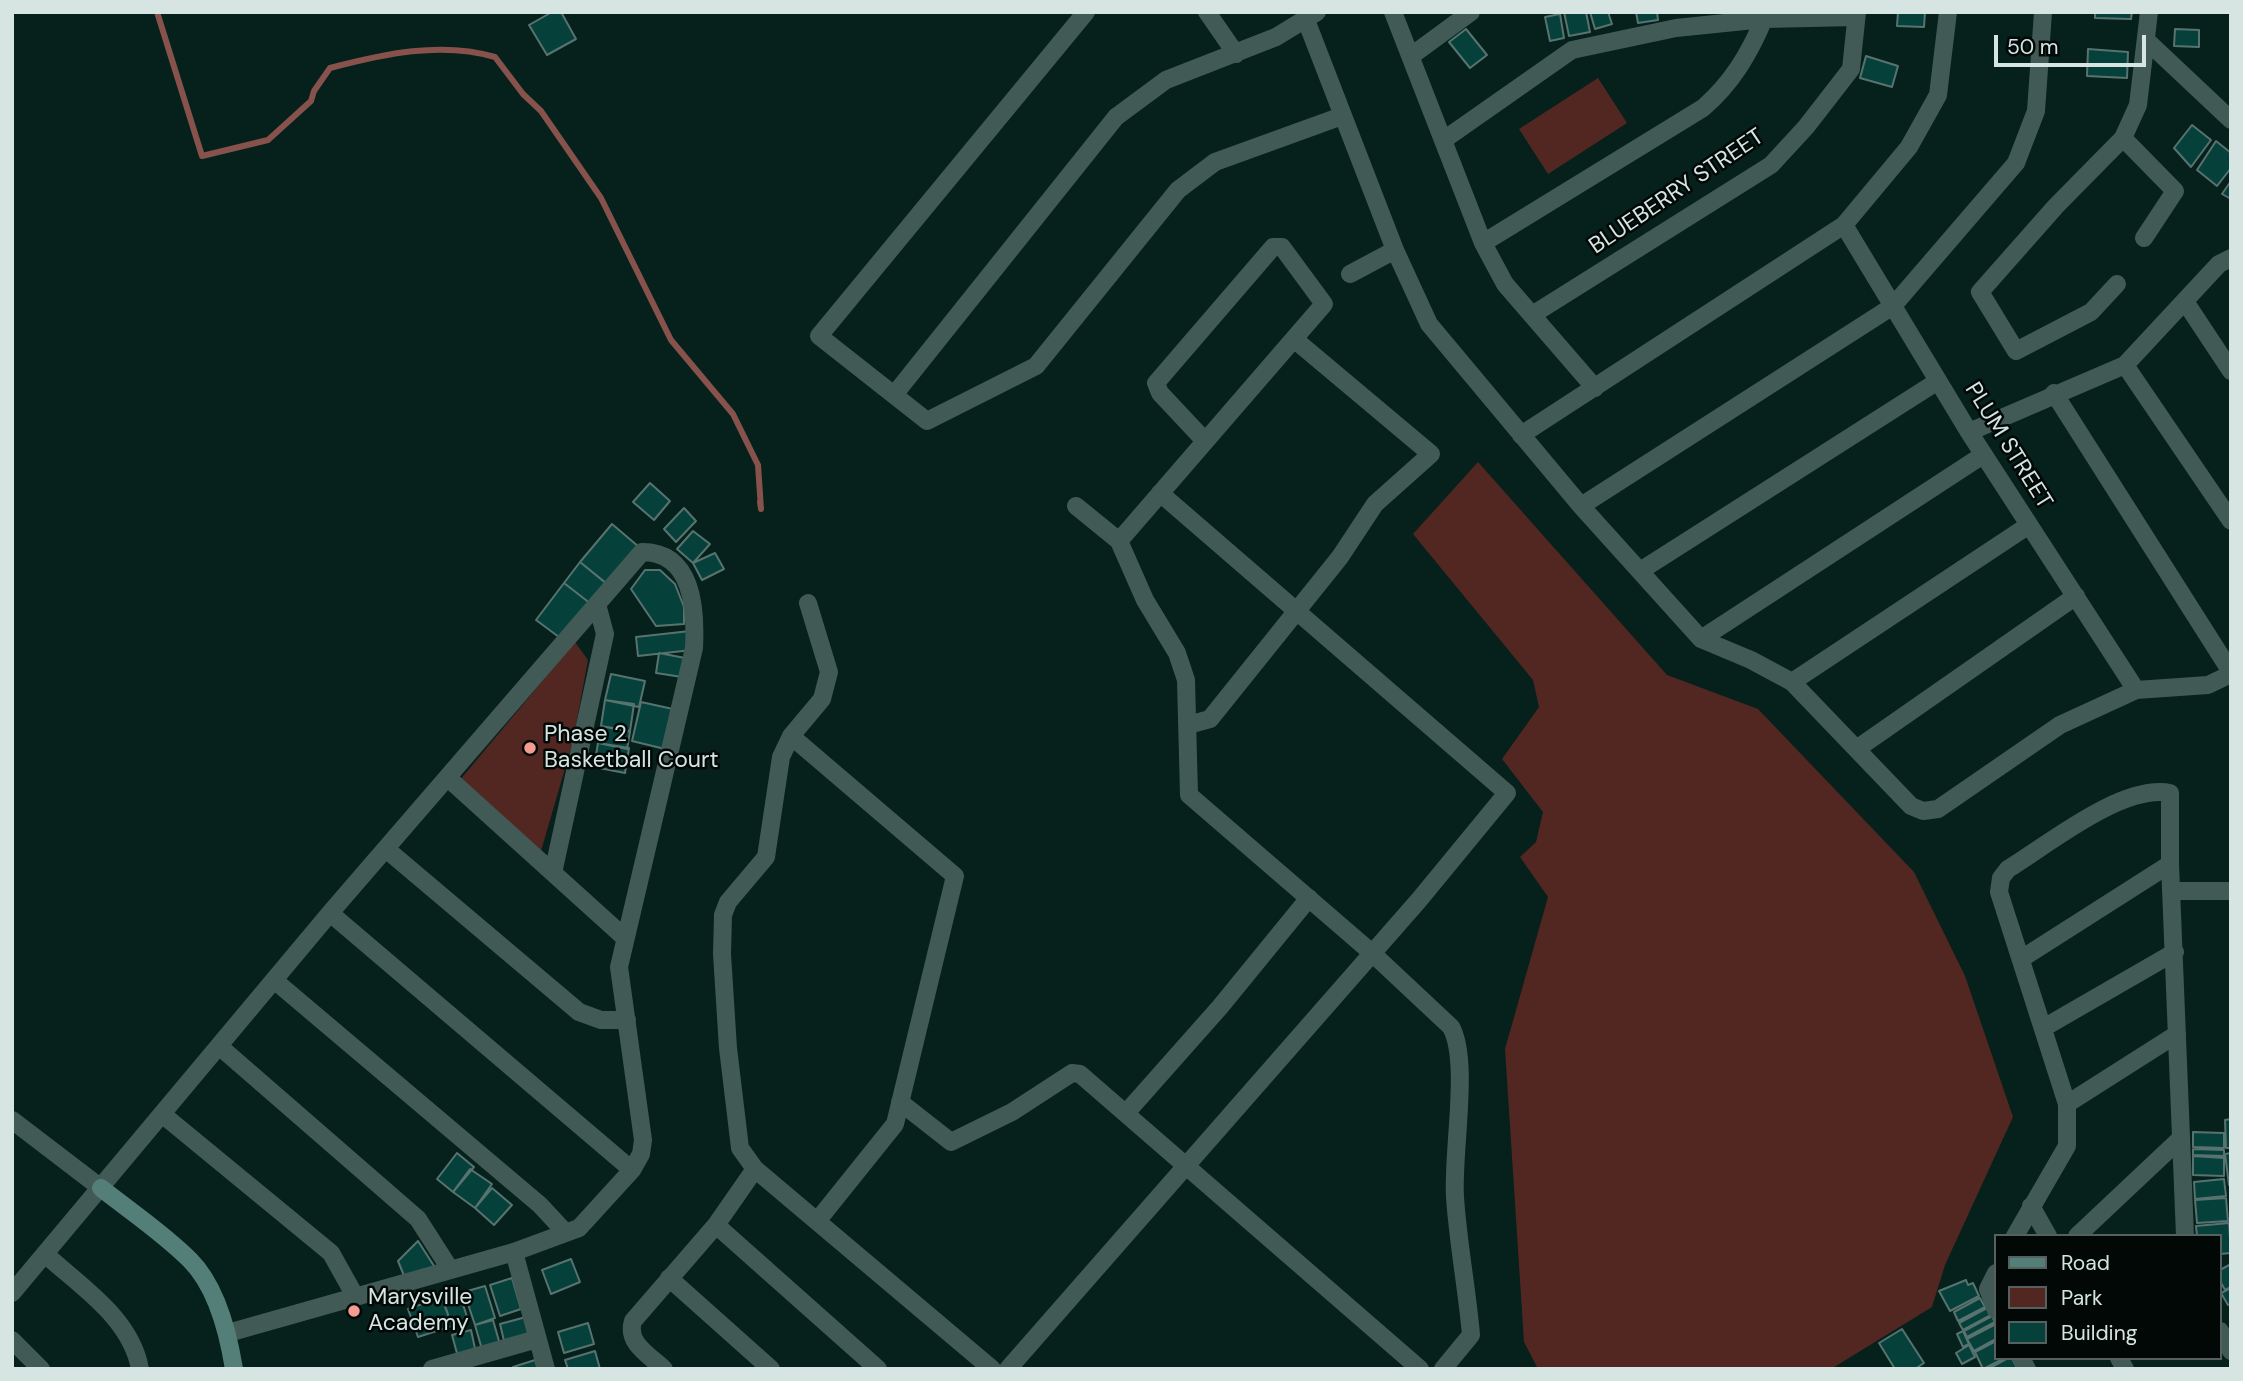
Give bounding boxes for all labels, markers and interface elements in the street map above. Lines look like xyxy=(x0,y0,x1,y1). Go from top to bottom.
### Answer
scale bar xyxy=(1998,21,2150,65)
text: 50 m xyxy=(2007,33,2058,61)
street label: BLUEBERRY STREET xyxy=(1584,123,1770,261)
street label: PLUM STREET xyxy=(1958,378,2058,514)
place label: Phase 2 Basketball Court xyxy=(544,721,719,775)
marker: Phase 2 Basketball Court xyxy=(522,740,538,756)
legend xyxy=(1994,1234,2222,1360)
text: Road xyxy=(2061,1249,2110,1277)
place label: Marysville Academy xyxy=(368,1284,472,1338)
text: Park xyxy=(2061,1284,2102,1312)
marker: Marysville Academy xyxy=(346,1303,362,1319)
text: Building xyxy=(2061,1319,2137,1347)

